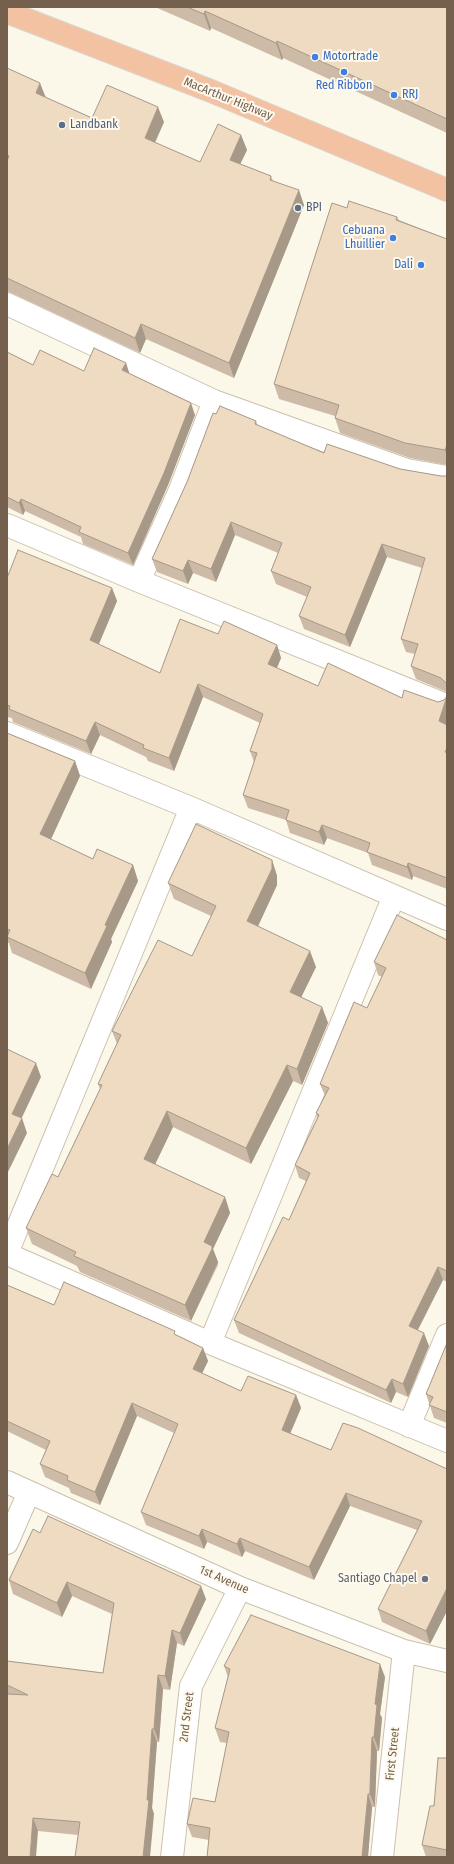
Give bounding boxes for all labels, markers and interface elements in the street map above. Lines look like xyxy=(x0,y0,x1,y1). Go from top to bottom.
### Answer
place label: Motortrade xyxy=(323,50,378,64)
marker: Motortrade xyxy=(310,52,320,62)
marker: Red Ribbon xyxy=(339,67,349,77)
street label: MacArthur Highway xyxy=(181,75,275,123)
place label: Red Ribbon xyxy=(316,79,372,93)
place label: RRJ xyxy=(402,88,418,102)
marker: RRJ xyxy=(389,90,399,100)
place label: Landbank xyxy=(70,118,118,132)
marker: Landbank xyxy=(57,120,67,130)
place label: BPI xyxy=(306,201,322,215)
marker: BPI xyxy=(293,203,303,213)
place label: Cebuana Lhuillier xyxy=(342,224,385,252)
marker: Cebuana Lhuillier xyxy=(388,233,398,243)
place label: Dali xyxy=(394,258,413,272)
marker: Dali xyxy=(416,260,426,270)
street label: 1st Avenue xyxy=(197,1563,251,1597)
place label: Santiago Chapel xyxy=(338,1572,417,1586)
marker: Santiago Chapel xyxy=(420,1574,430,1584)
street label: 2nd Street xyxy=(177,1691,197,1743)
street label: First Street xyxy=(383,1727,403,1781)

